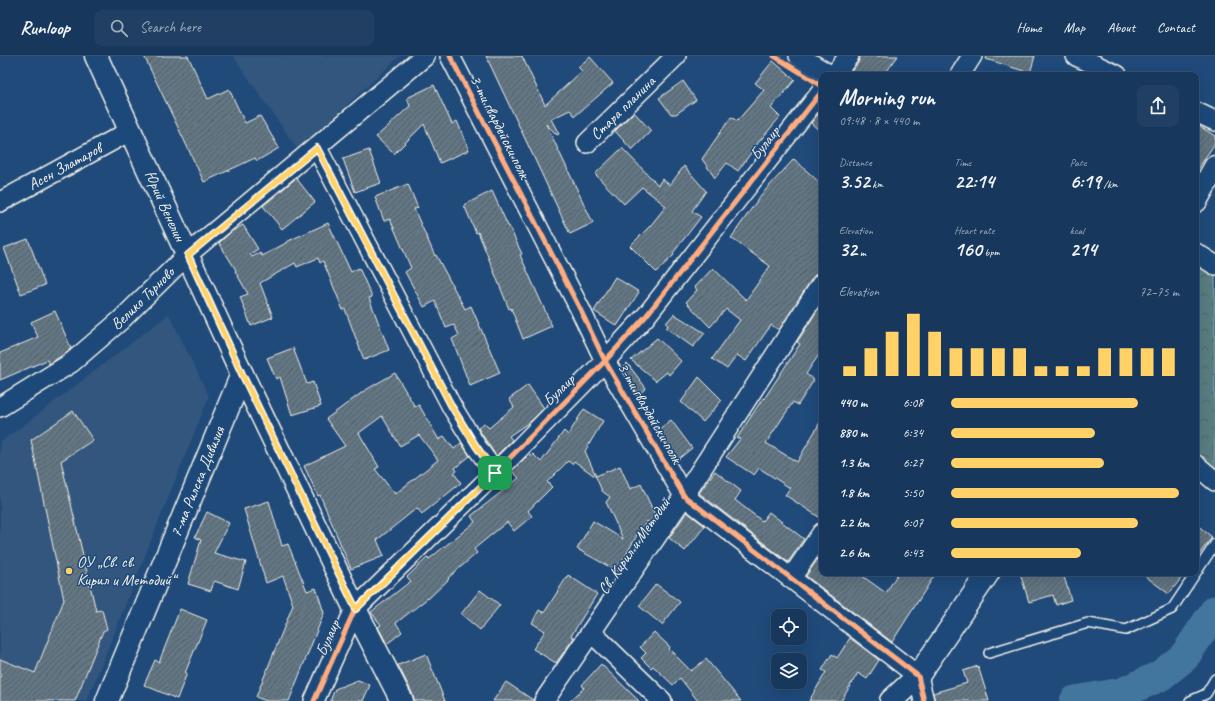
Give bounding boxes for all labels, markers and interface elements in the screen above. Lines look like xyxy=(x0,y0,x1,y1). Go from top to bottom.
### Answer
search box xyxy=(94,10,374,46)
text: Runloop xyxy=(20,16,70,40)
icon: search xyxy=(108,17,130,39)
text: Search here xyxy=(140,18,201,37)
text: Home xyxy=(1016,19,1042,36)
text: Map xyxy=(1064,19,1085,36)
text: About xyxy=(1107,19,1135,36)
text: Contact xyxy=(1157,19,1195,36)
street label: Стара планина xyxy=(586,71,661,144)
street label: 3-ти гвардейски полк xyxy=(465,72,535,183)
text: Morning run xyxy=(839,84,935,112)
button: share xyxy=(1137,85,1179,127)
text: 09:48 · 8 × 440 m xyxy=(839,113,920,129)
street label: Булаир xyxy=(746,121,785,164)
street label: Асен Златаров xyxy=(25,137,108,195)
text: Distance xyxy=(839,155,872,169)
text: Time xyxy=(954,155,971,169)
text: Pace xyxy=(1070,155,1087,169)
street label: Юрий Венелин xyxy=(140,167,190,246)
text: 3.52 xyxy=(839,169,870,194)
text: 22:14 xyxy=(954,169,994,194)
text: 6:19 xyxy=(1070,169,1101,194)
text: km xyxy=(870,177,883,191)
text: /km xyxy=(1101,177,1118,191)
text: Elevation xyxy=(839,223,873,237)
text: Heart rate xyxy=(954,223,994,237)
text: kcal xyxy=(1070,223,1084,237)
text: 32 xyxy=(839,237,857,262)
text: 160 xyxy=(954,237,982,262)
text: 214 xyxy=(1070,237,1097,262)
text: m xyxy=(857,245,866,259)
text: bpm xyxy=(982,245,1000,259)
street label: Велико Търново xyxy=(107,261,181,334)
text: Elevation xyxy=(839,284,879,300)
text: 72–75 m xyxy=(1139,284,1179,300)
street label: 3-ти гвардейски полк xyxy=(613,359,688,468)
street label: Булаир xyxy=(539,369,580,410)
text: 440 m xyxy=(839,395,867,411)
text: 6:08 xyxy=(903,395,923,411)
street label: 7-ма Рилска Дивизия xyxy=(166,422,230,540)
text: 880 m xyxy=(839,425,867,441)
text: 6:34 xyxy=(903,425,923,441)
text: 1.3 km xyxy=(839,455,869,471)
text: 6:27 xyxy=(903,455,923,471)
pin xyxy=(478,456,512,490)
icon: arrive xyxy=(484,462,506,484)
text: 1.8 km xyxy=(839,485,869,501)
text: 5:50 xyxy=(903,485,923,501)
street label: Св. Кирил и Методий xyxy=(593,493,675,598)
text: 2.2 km xyxy=(839,515,869,531)
text: 6:07 xyxy=(903,515,923,531)
text: 2.6 km xyxy=(839,545,870,561)
text: 6:43 xyxy=(903,545,923,561)
place label: ОУ „Св. св. Кирил и Методий“ xyxy=(77,552,179,590)
marker: ОУ „Св. св. Кирил и Методий“ xyxy=(64,566,74,576)
map controls xyxy=(771,609,807,689)
button: locate xyxy=(771,609,807,645)
street label: Булаир xyxy=(311,616,345,659)
button: layers xyxy=(771,653,807,689)

